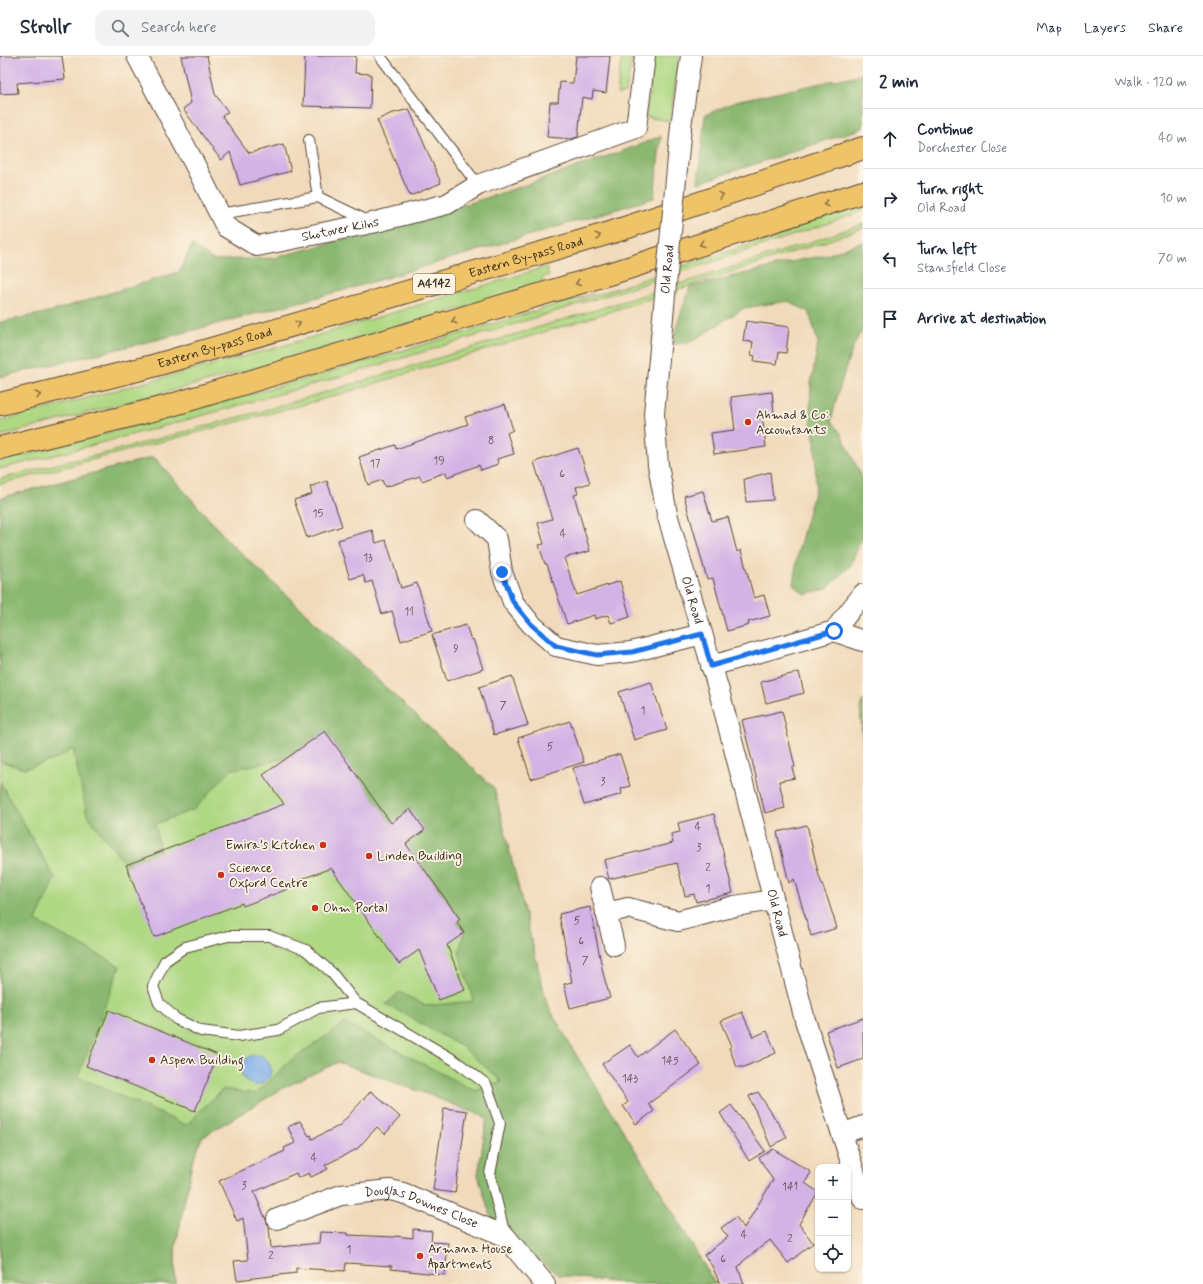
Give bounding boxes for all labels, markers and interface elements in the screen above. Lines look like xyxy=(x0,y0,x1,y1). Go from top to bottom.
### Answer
search box xyxy=(95,10,375,46)
text: Strollr xyxy=(20,15,71,40)
icon: search xyxy=(109,17,131,39)
text: Search here xyxy=(141,18,217,38)
text: Map xyxy=(1036,19,1062,37)
text: Layers xyxy=(1084,19,1126,37)
text: Share xyxy=(1148,19,1183,37)
text: 2 min xyxy=(879,71,919,93)
text: Walk · 120 m xyxy=(1115,74,1187,91)
text: Continue xyxy=(917,120,973,140)
icon: ahead xyxy=(879,128,901,150)
text: 40 m xyxy=(1158,130,1187,147)
text: Dorchester Close xyxy=(917,140,1007,157)
text: Turn right xyxy=(917,180,984,200)
icon: right xyxy=(879,188,901,210)
text: 10 m xyxy=(1160,190,1187,207)
one-way arrow xyxy=(717,192,724,200)
one-way arrow xyxy=(823,199,830,208)
text: Old Road xyxy=(917,200,966,217)
street label: Shotover Kilns xyxy=(300,213,381,245)
street label: Eastern By-pass Road xyxy=(467,233,585,282)
one-way arrow xyxy=(594,233,601,241)
one-way arrow xyxy=(699,239,706,248)
text: Turn left xyxy=(917,240,977,260)
street label: Old Road xyxy=(657,244,678,295)
icon: left xyxy=(879,248,901,270)
text: 70 m xyxy=(1158,250,1187,267)
text: Stansfield Close xyxy=(917,260,1006,277)
road number: A4142 xyxy=(413,274,455,294)
one-way arrow xyxy=(575,278,582,287)
icon: arrive xyxy=(879,308,901,330)
text: Arrive at destination xyxy=(917,309,1046,329)
one-way arrow xyxy=(451,316,458,325)
one-way arrow xyxy=(294,320,301,329)
street label: Eastern By-pass Road xyxy=(156,323,274,373)
one-way arrow xyxy=(34,391,41,400)
place label: Ahmad & Co: Accountants xyxy=(756,407,829,439)
marker: Ahmad & Co: Accountants xyxy=(743,417,753,427)
house number: 8 xyxy=(488,434,494,448)
house number: 19 xyxy=(433,454,445,468)
house number: 17 xyxy=(370,457,381,471)
house number: 6 xyxy=(559,467,565,481)
house number: 15 xyxy=(313,507,324,521)
house number: 4 xyxy=(560,527,567,541)
house number: 13 xyxy=(363,551,373,565)
route end xyxy=(493,563,511,581)
street label: Old Road xyxy=(677,574,707,626)
house number: 11 xyxy=(404,605,414,619)
route start xyxy=(825,622,843,640)
house number: 9 xyxy=(453,642,459,656)
house number: 7 xyxy=(500,699,507,713)
house number: 1 xyxy=(641,704,646,718)
house number: 5 xyxy=(547,740,554,754)
house number: 3 xyxy=(601,775,606,789)
house number: 4 xyxy=(695,820,702,834)
place label: Emira’s Kitchen xyxy=(226,837,315,854)
marker: Emira’s Kitchen xyxy=(318,840,328,850)
house number: 3 xyxy=(697,841,702,855)
place label: Linden Building xyxy=(377,848,462,866)
marker: Linden Building xyxy=(364,851,374,861)
place label: Science Oxford Centre xyxy=(229,860,308,894)
house number: 2 xyxy=(705,861,711,875)
marker: Science Oxford Centre xyxy=(216,870,226,880)
house number: 1 xyxy=(706,882,711,896)
street label: Old Road xyxy=(763,887,791,939)
place label: Ohm Portal xyxy=(323,900,388,917)
marker: Ohm Portal xyxy=(310,903,320,913)
house number: 5 xyxy=(574,914,581,928)
house number: 6 xyxy=(578,934,584,948)
house number: 7 xyxy=(582,954,589,968)
place label: Aspen Building xyxy=(160,1052,244,1071)
house number: 145 xyxy=(661,1054,679,1068)
marker: Aspen Building xyxy=(147,1055,157,1065)
house number: 143 xyxy=(622,1072,639,1086)
house number: 4 xyxy=(311,1151,318,1165)
map controls xyxy=(815,1164,851,1272)
button: + xyxy=(815,1164,851,1200)
house number: 3 xyxy=(242,1179,247,1193)
house number: 141 xyxy=(782,1180,798,1194)
street label: Douglas Downes Close xyxy=(364,1182,481,1232)
button: − xyxy=(815,1200,851,1236)
house number: 4 xyxy=(741,1228,748,1242)
house number: 2 xyxy=(787,1232,793,1246)
button: locate xyxy=(815,1236,851,1272)
place label: Armana House Apartments xyxy=(428,1241,513,1274)
house number: 1 xyxy=(347,1243,352,1257)
house number: 2 xyxy=(268,1249,274,1263)
marker: Armana House Apartments xyxy=(415,1251,425,1261)
house number: 6 xyxy=(720,1252,726,1266)

